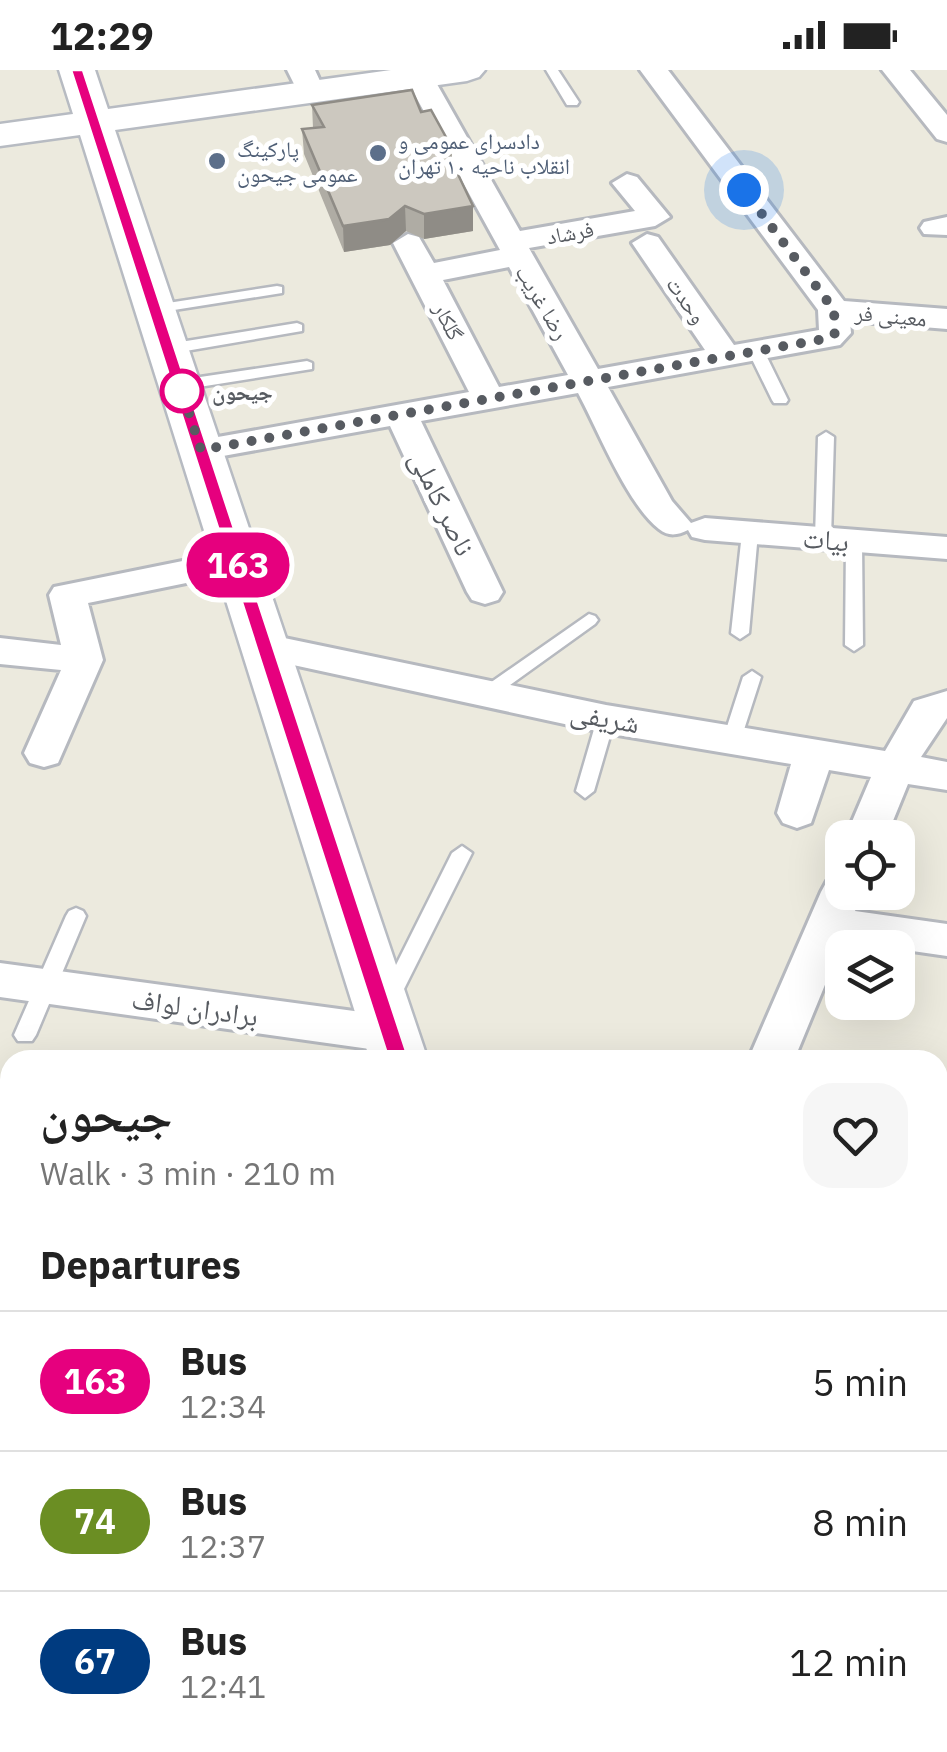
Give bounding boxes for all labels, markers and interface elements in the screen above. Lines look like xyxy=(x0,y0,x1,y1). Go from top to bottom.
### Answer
text: 12:29 xyxy=(50,11,154,60)
place label: دادسرای عمومی و انقلاب ناحیه ۱۰ تهران xyxy=(398,126,570,180)
place label: پارکینگ عمومی جیحون xyxy=(237,134,358,188)
marker: دادسرای عمومی و انقلاب ناحیه ۱۰ تهران xyxy=(367,142,389,164)
marker: پارکینگ عمومی جیحون xyxy=(206,150,228,172)
your location xyxy=(719,165,769,215)
street label: فرشاد xyxy=(544,214,596,250)
street label: رضا غریب xyxy=(509,259,577,345)
street label: وحدت xyxy=(660,271,714,329)
street label: گلکار xyxy=(427,296,471,345)
street label: معینی فر xyxy=(853,297,928,333)
marker: جیحون xyxy=(161,370,203,412)
place label: جیحون xyxy=(212,377,273,406)
street label: ناصر کاملی xyxy=(402,444,484,562)
street label: بیات xyxy=(801,519,851,559)
line badge: 163 xyxy=(180,532,296,598)
text: 163 xyxy=(206,542,270,588)
street label: شریفی xyxy=(568,693,642,741)
map controls xyxy=(825,820,915,1020)
button: locate xyxy=(825,820,915,910)
button: layers xyxy=(825,930,915,1020)
street label: برادران لواف xyxy=(129,980,261,1034)
text: جیحون xyxy=(40,1083,172,1145)
button: heart xyxy=(803,1083,908,1188)
text: Walk · 3 min · 210 m xyxy=(40,1152,336,1194)
text: Departures xyxy=(40,1240,241,1289)
text: Bus xyxy=(180,1336,247,1385)
text: 5 min xyxy=(812,1357,908,1406)
text: 163 xyxy=(63,1358,127,1404)
text: 12:34 xyxy=(180,1385,266,1427)
text: Bus xyxy=(180,1476,247,1525)
text: 8 min xyxy=(812,1497,908,1546)
text: 74 xyxy=(74,1498,116,1544)
text: 12:37 xyxy=(180,1525,266,1567)
text: Bus xyxy=(180,1616,247,1665)
text: 12 min xyxy=(789,1637,908,1686)
text: 67 xyxy=(74,1638,116,1684)
text: 12:41 xyxy=(180,1665,266,1707)

